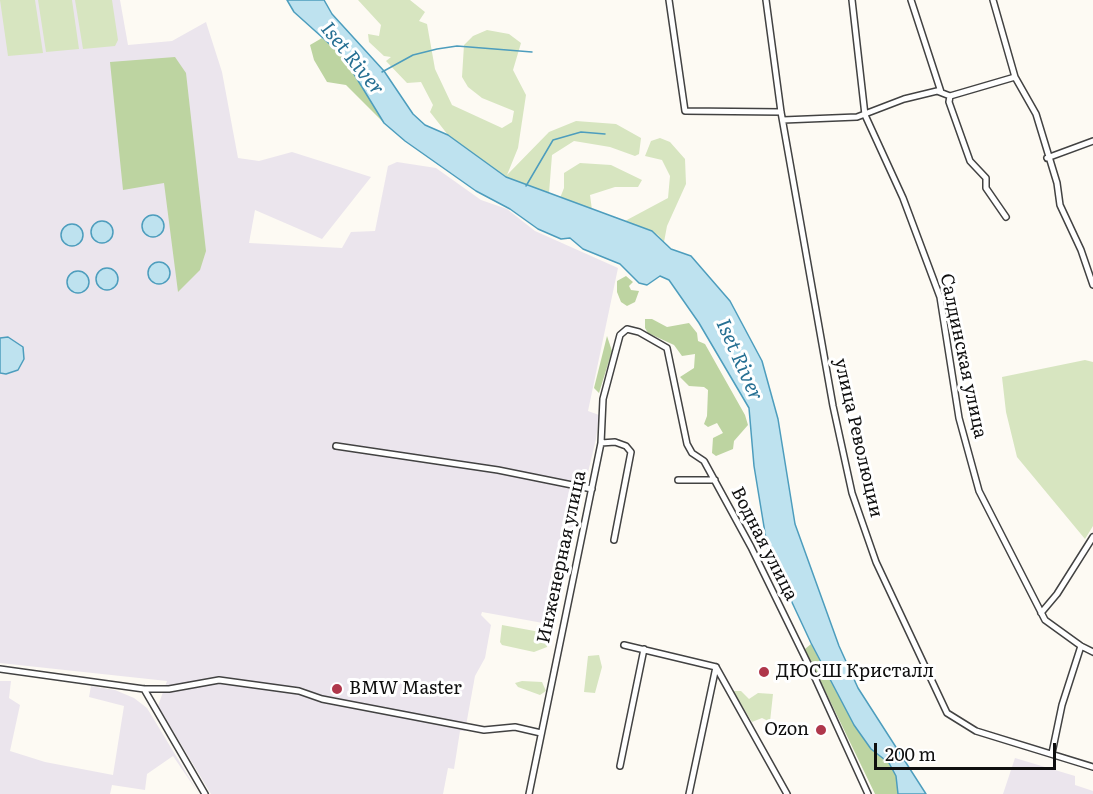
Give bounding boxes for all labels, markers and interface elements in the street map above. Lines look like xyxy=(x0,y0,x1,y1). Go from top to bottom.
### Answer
water label: Iset River xyxy=(315,18,389,100)
street label: Салдинская улица xyxy=(935,272,991,440)
water label: Iset River xyxy=(710,315,768,405)
street label: улица Революции xyxy=(829,356,887,520)
street label: Инженерная улица xyxy=(533,469,591,645)
street label: Водная улица xyxy=(726,484,802,604)
place label: ДЮСШ Кристалл xyxy=(776,661,934,683)
marker: ДЮСШ Кристалл xyxy=(757,665,771,679)
place label: BMW Master xyxy=(349,678,462,700)
marker: BMW Master xyxy=(330,682,344,696)
place label: Ozon xyxy=(764,719,809,741)
marker: Ozon xyxy=(814,723,828,737)
scale bar xyxy=(877,731,1058,769)
text: 200 m xyxy=(885,740,936,767)

